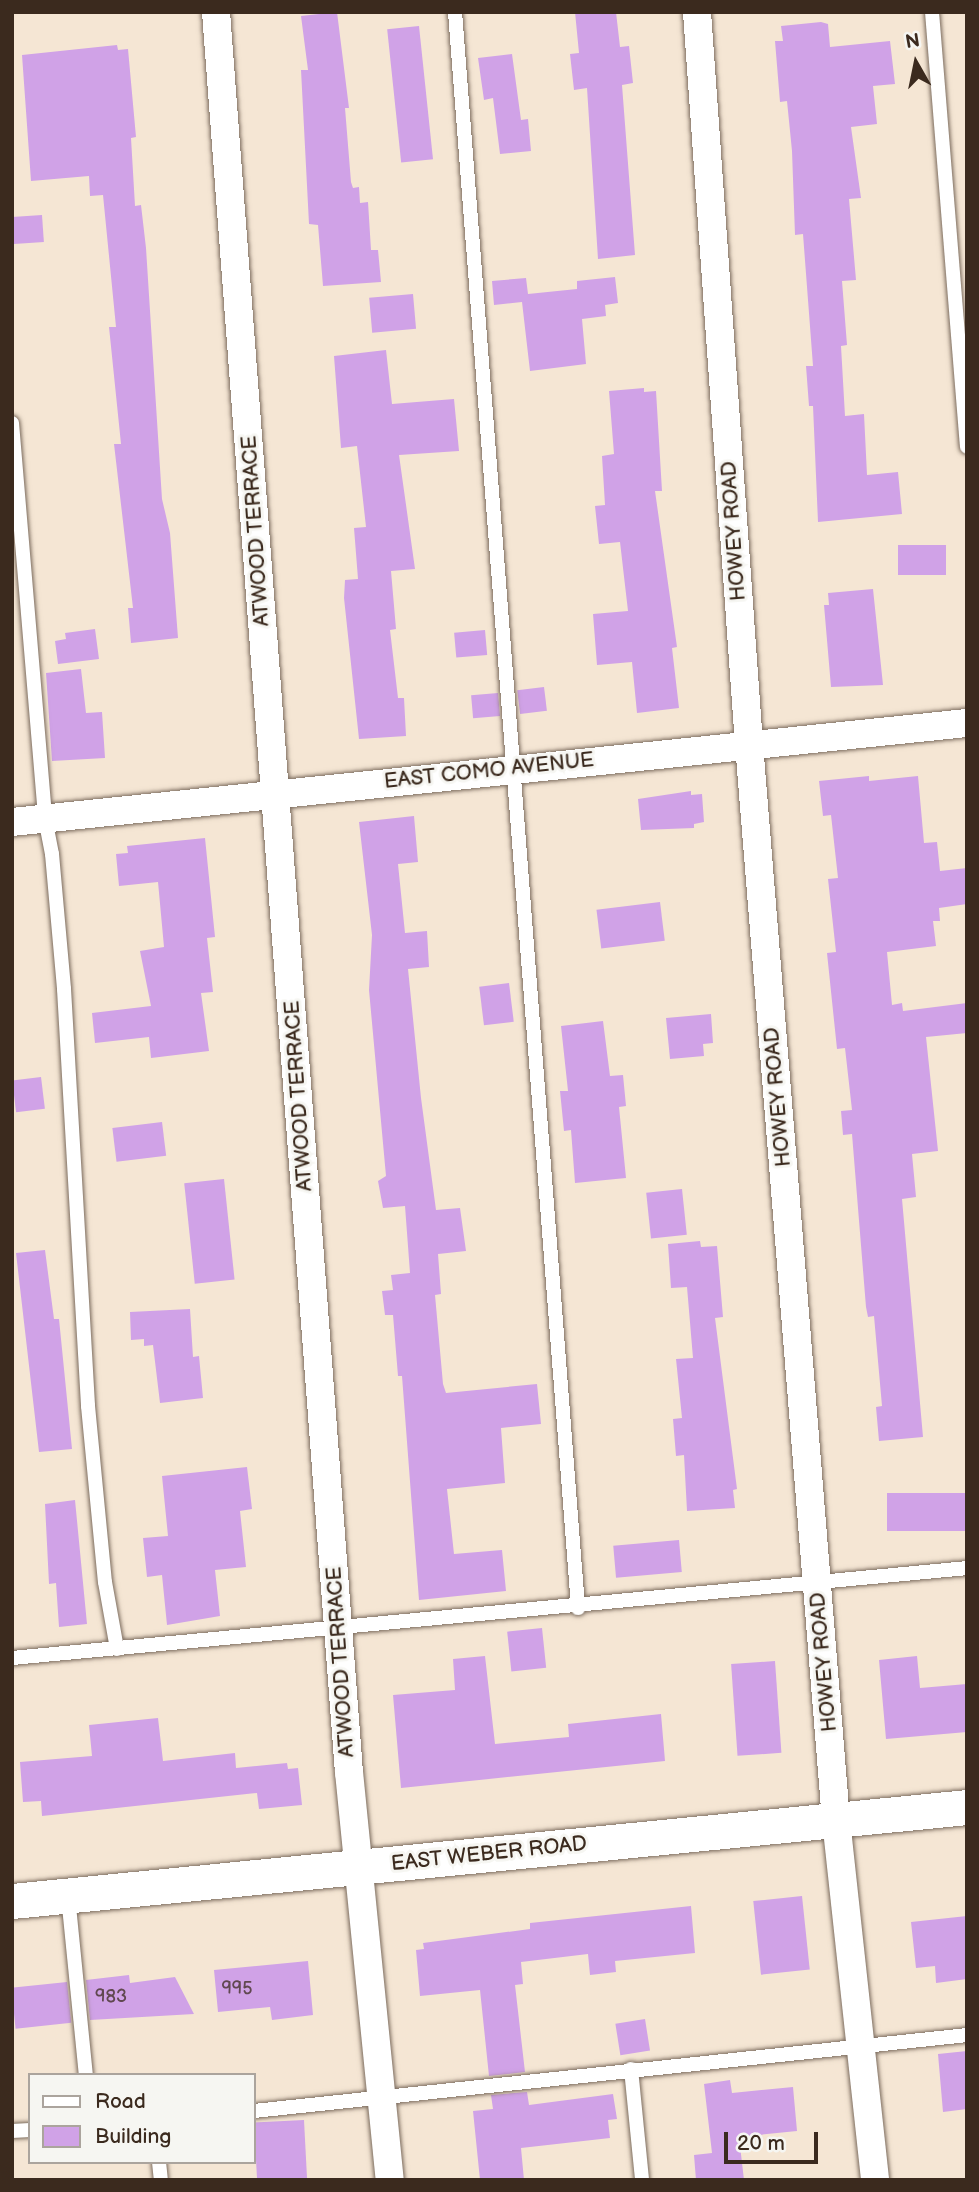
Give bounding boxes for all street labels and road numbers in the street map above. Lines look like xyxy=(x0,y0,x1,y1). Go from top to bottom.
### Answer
street label: ATWOOD TERRACE xyxy=(237,435,275,627)
street label: HOWEY ROAD xyxy=(717,460,751,602)
street label: EAST COMO AVENUE xyxy=(383,747,595,795)
street label: ATWOOD TERRACE xyxy=(280,1000,318,1192)
street label: HOWEY ROAD xyxy=(759,1026,797,1168)
street label: ATWOOD TERRACE xyxy=(322,1566,360,1758)
street label: HOWEY ROAD xyxy=(805,1591,843,1733)
street label: EAST WEBER ROAD xyxy=(389,1831,589,1877)

